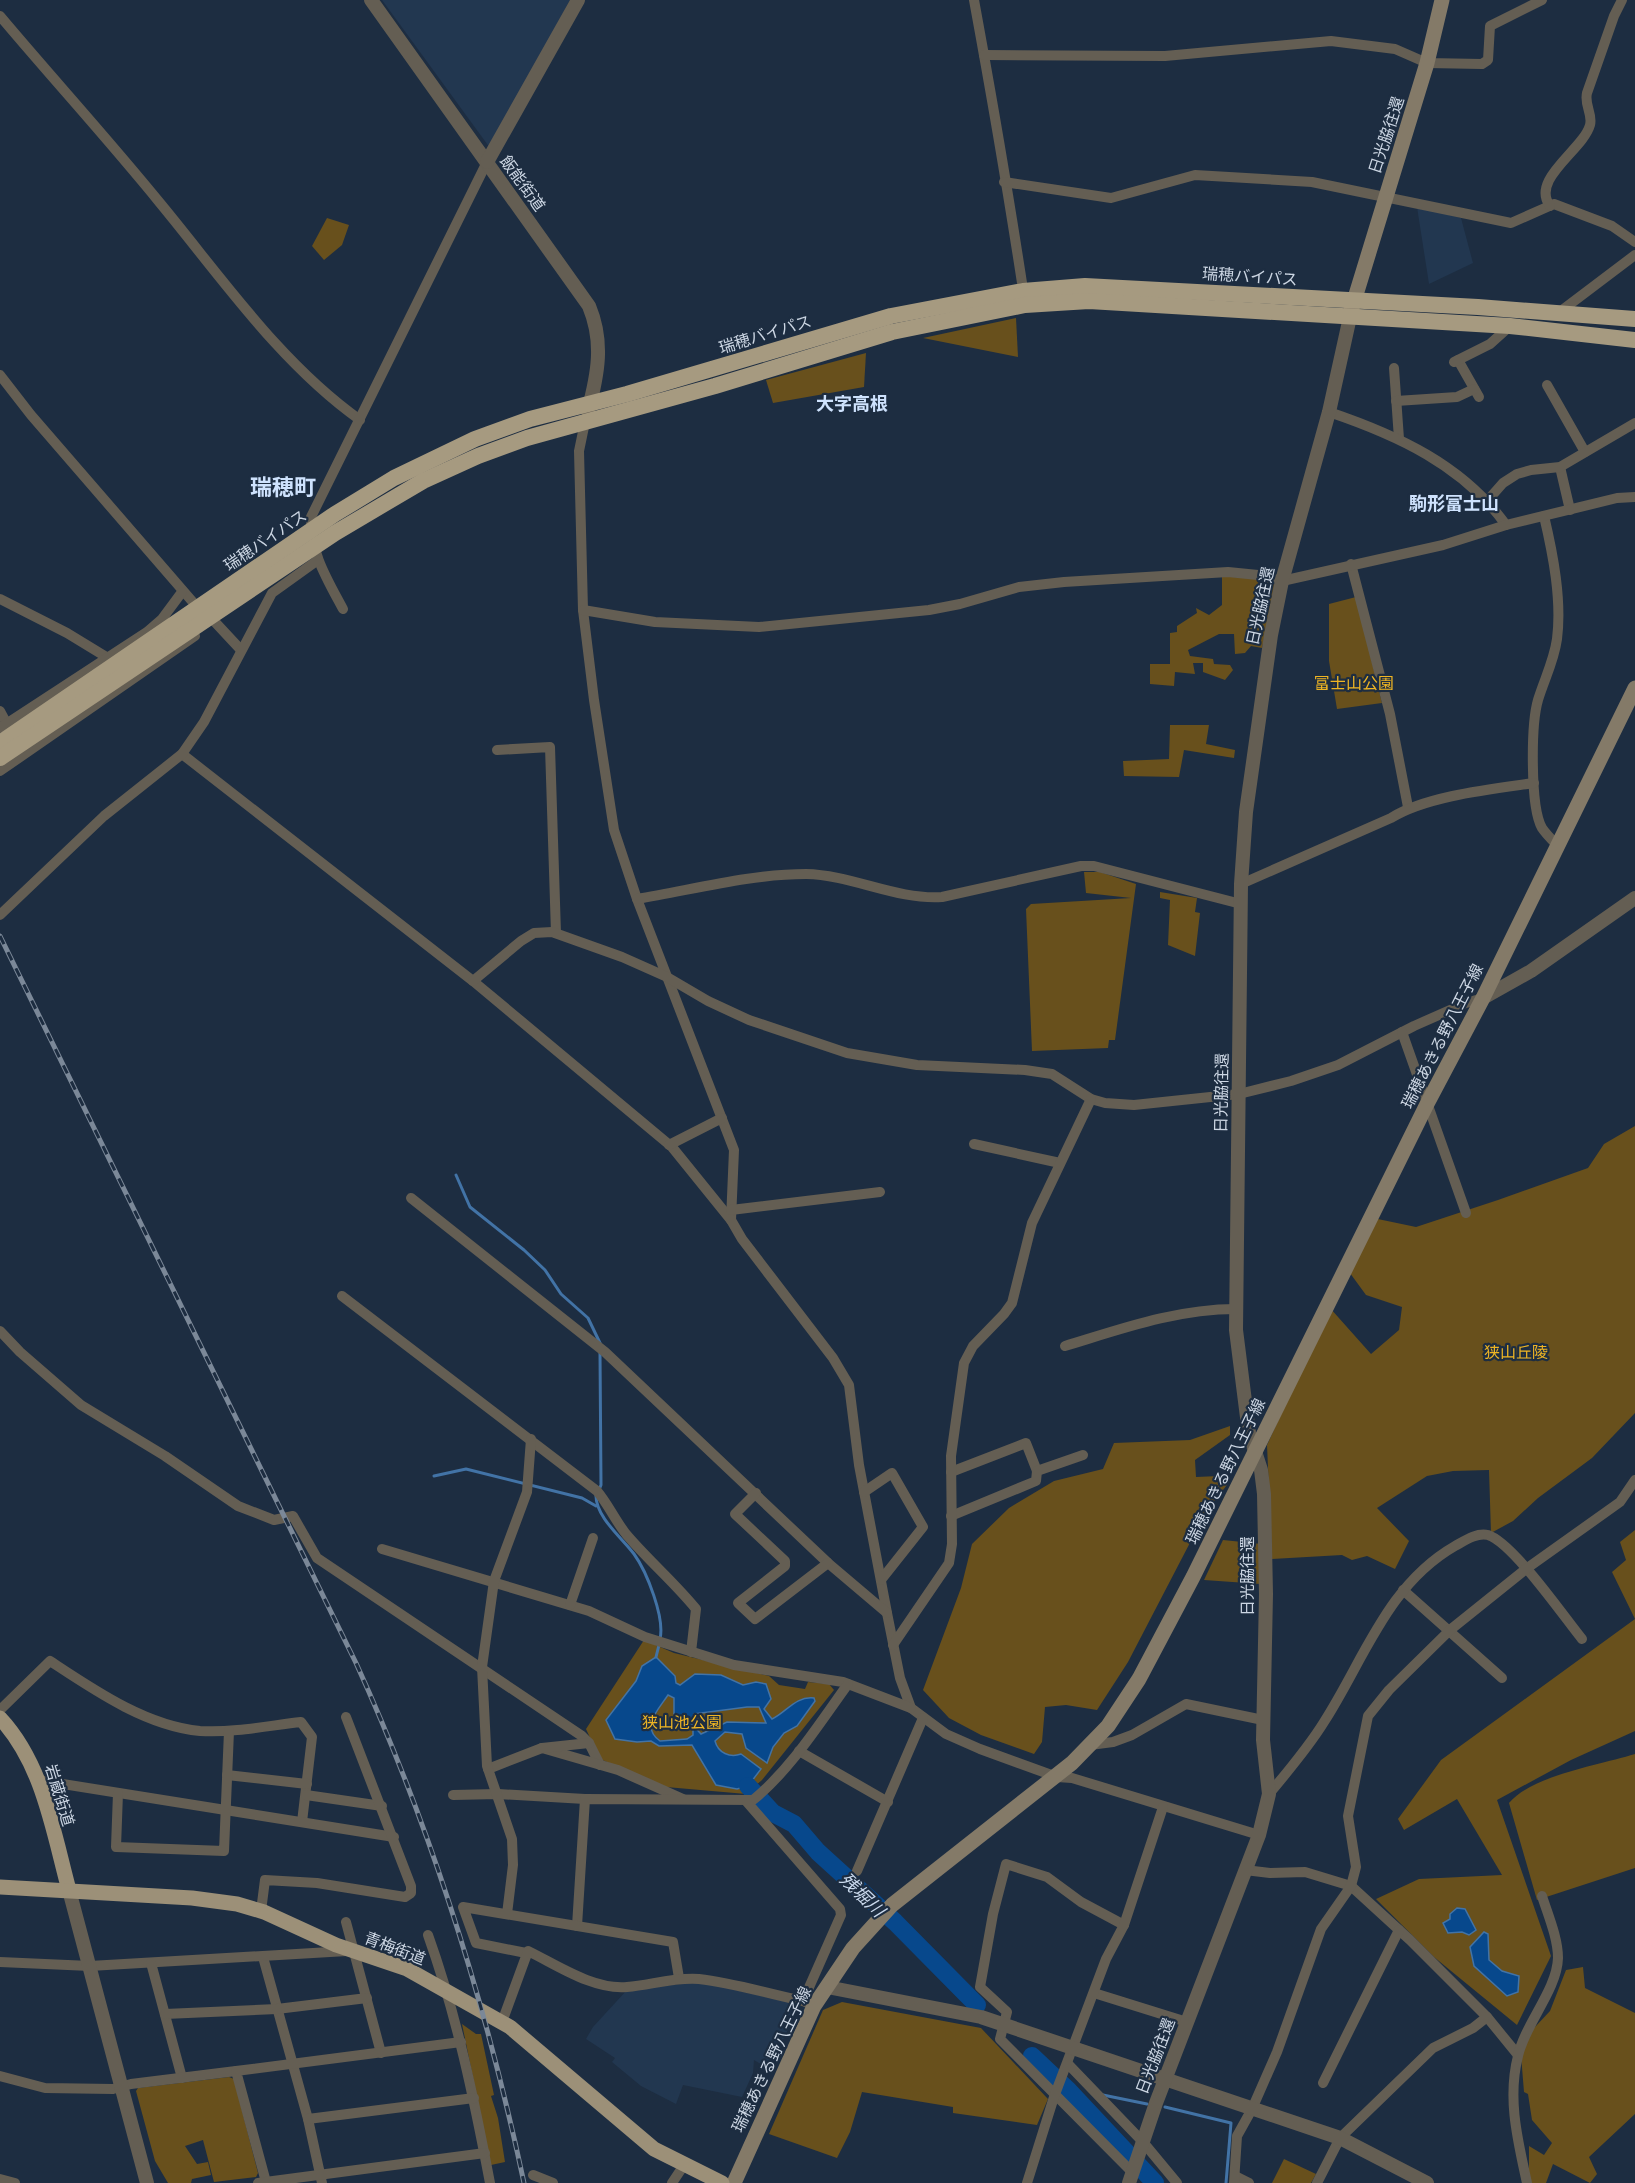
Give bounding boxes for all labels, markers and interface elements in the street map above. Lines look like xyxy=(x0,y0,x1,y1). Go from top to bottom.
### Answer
street label: 日光脇往還 xyxy=(1363,94,1409,176)
street label: 飯能街道 xyxy=(495,151,551,215)
street label: 瑞穂バイパス xyxy=(1202,262,1298,290)
street label: 瑞穂バイパス xyxy=(716,309,814,359)
district label: 大字高根 xyxy=(816,391,888,416)
district label: 瑞穂町 xyxy=(250,472,316,502)
district label: 駒形富士山 xyxy=(1409,491,1499,516)
street label: 瑞穂バイパス xyxy=(219,504,311,576)
street label: 日光脇往還 xyxy=(1241,565,1279,647)
park label: 富士山公園 xyxy=(1314,672,1394,694)
street label: 瑞穂あきる野八王子線 xyxy=(1396,960,1488,1112)
street label: 日光脇往還 xyxy=(1209,1053,1233,1133)
park label: 狭山丘陵 xyxy=(1484,1341,1548,1363)
street label: 瑞穂あきる野八王子線 xyxy=(1180,1394,1270,1548)
street label: 日光脇往還 xyxy=(1236,1536,1258,1616)
park label: 狭山池公園 xyxy=(642,1711,722,1733)
street label: 岩蔵街道 xyxy=(40,1761,80,1829)
water label: 残堀川 xyxy=(834,1867,892,1924)
street label: 青梅街道 xyxy=(361,1926,429,1970)
street label: 瑞穂あきる野八王子線 xyxy=(726,1982,816,2136)
street label: 日光脇往還 xyxy=(1130,2015,1180,2097)

